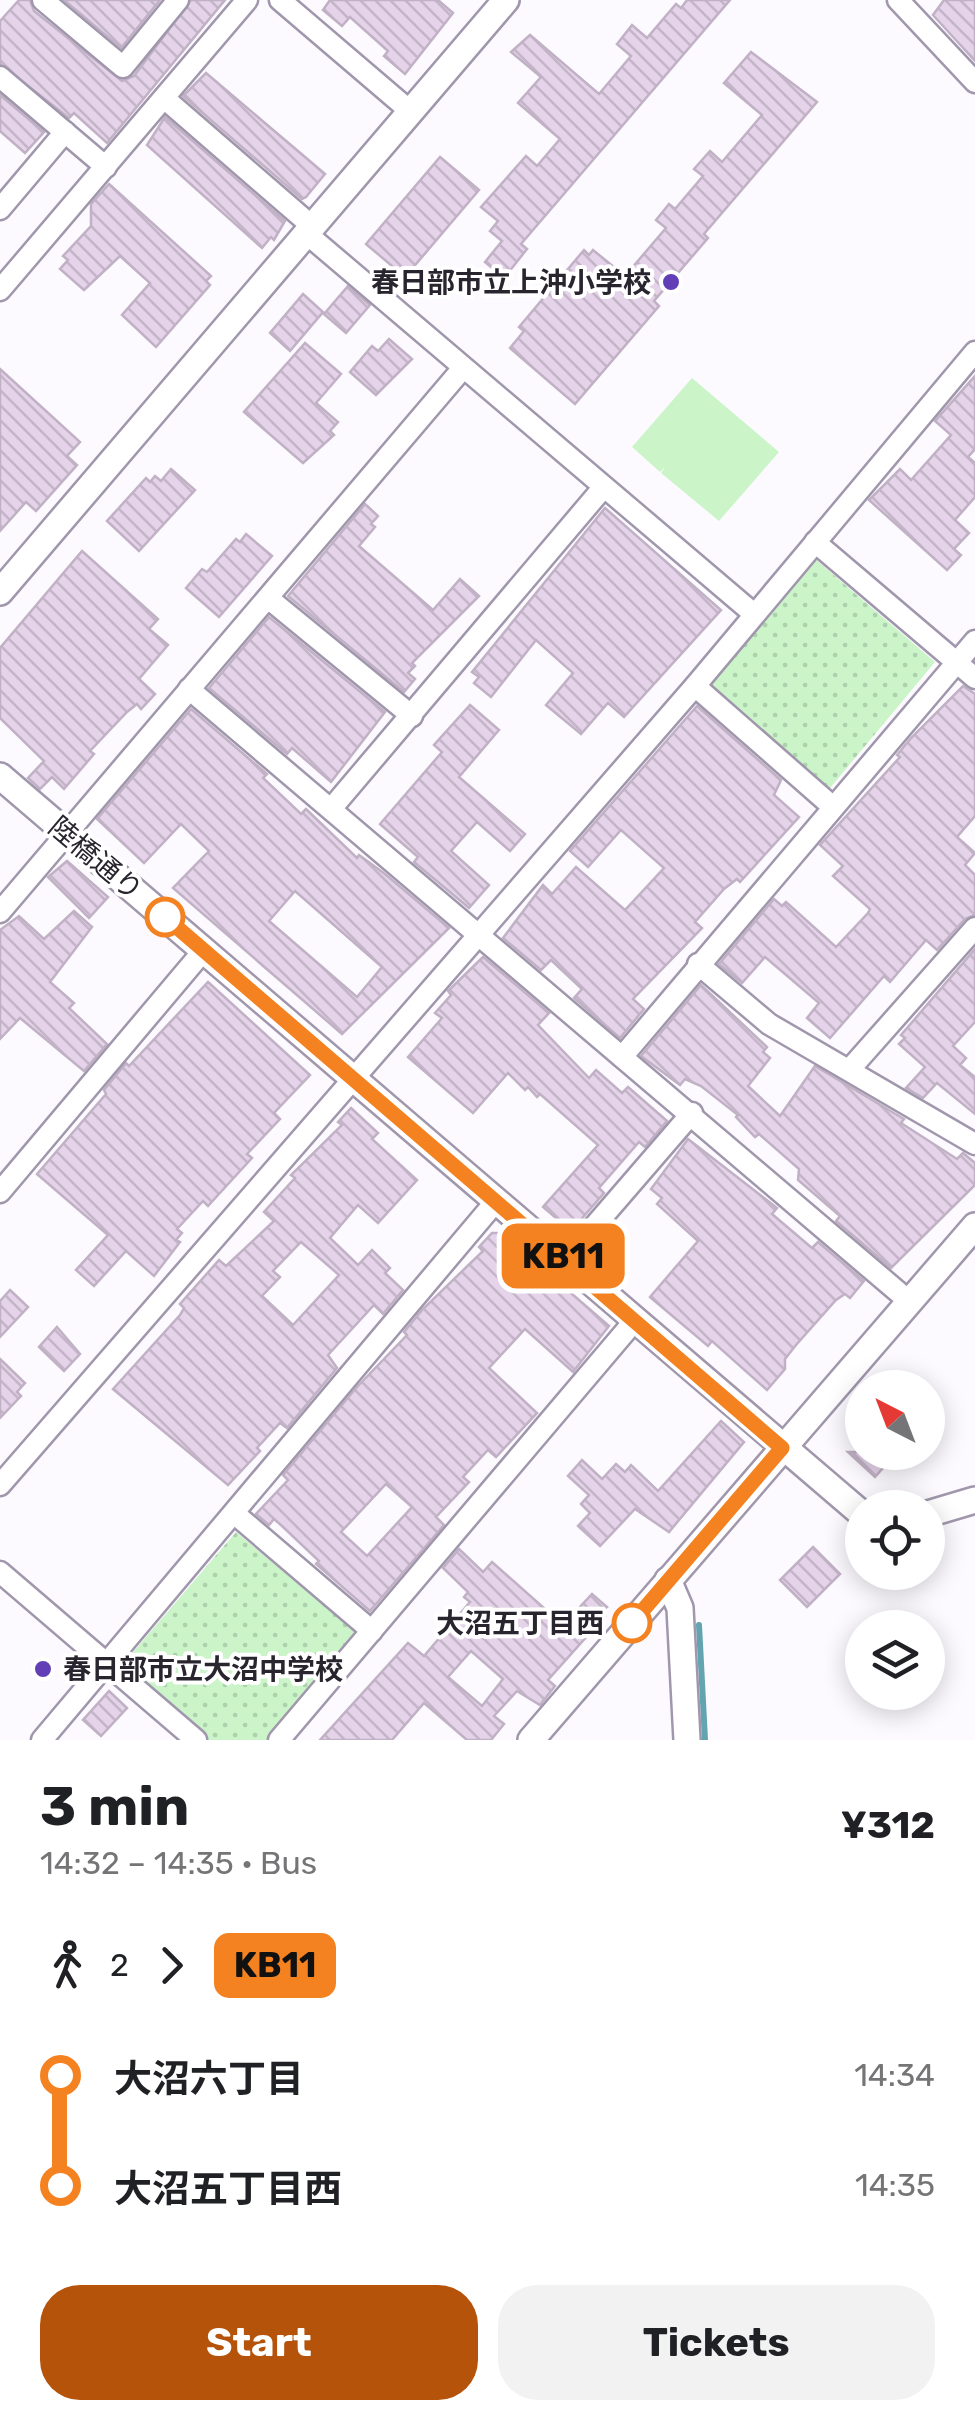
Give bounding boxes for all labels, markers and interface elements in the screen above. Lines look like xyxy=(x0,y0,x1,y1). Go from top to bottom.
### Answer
place label: 春日部市立上沖小学校 xyxy=(371,266,651,299)
marker: 春日部市立上沖小学校 xyxy=(660,271,682,293)
street label: 陸橋通り xyxy=(42,810,149,907)
unlabelled marker xyxy=(146,898,184,936)
line badge: KB11 xyxy=(493,1224,633,1288)
text: KB11 xyxy=(522,1235,604,1277)
north arrow xyxy=(845,1370,945,1470)
map controls xyxy=(845,1370,945,1710)
button: locate xyxy=(845,1490,945,1590)
marker: 大沼五丁目西 xyxy=(613,1604,651,1642)
place label: 大沼五丁目西 xyxy=(436,1607,604,1640)
button: layers xyxy=(845,1610,945,1710)
place label: 春日部市立大沼中学校 xyxy=(63,1653,343,1686)
marker: 春日部市立大沼中学校 xyxy=(32,1658,54,1680)
text: 3 min xyxy=(40,1774,189,1839)
text: ¥312 xyxy=(841,1802,935,1848)
text: 14:32 – 14:35 · Bus xyxy=(40,1844,317,1882)
icon: walk xyxy=(40,1938,95,1993)
icon: forward xyxy=(144,1938,199,1993)
text: KB11 xyxy=(234,1944,316,1986)
text: 2 xyxy=(110,1946,129,1984)
text: 大沼六丁目 xyxy=(114,2056,304,2102)
text: 14:34 xyxy=(854,2056,935,2094)
text: 大沼五丁目西 xyxy=(114,2166,342,2212)
text: 14:35 xyxy=(855,2166,935,2204)
button: Start xyxy=(40,2285,478,2400)
button: Tickets xyxy=(498,2285,935,2400)

